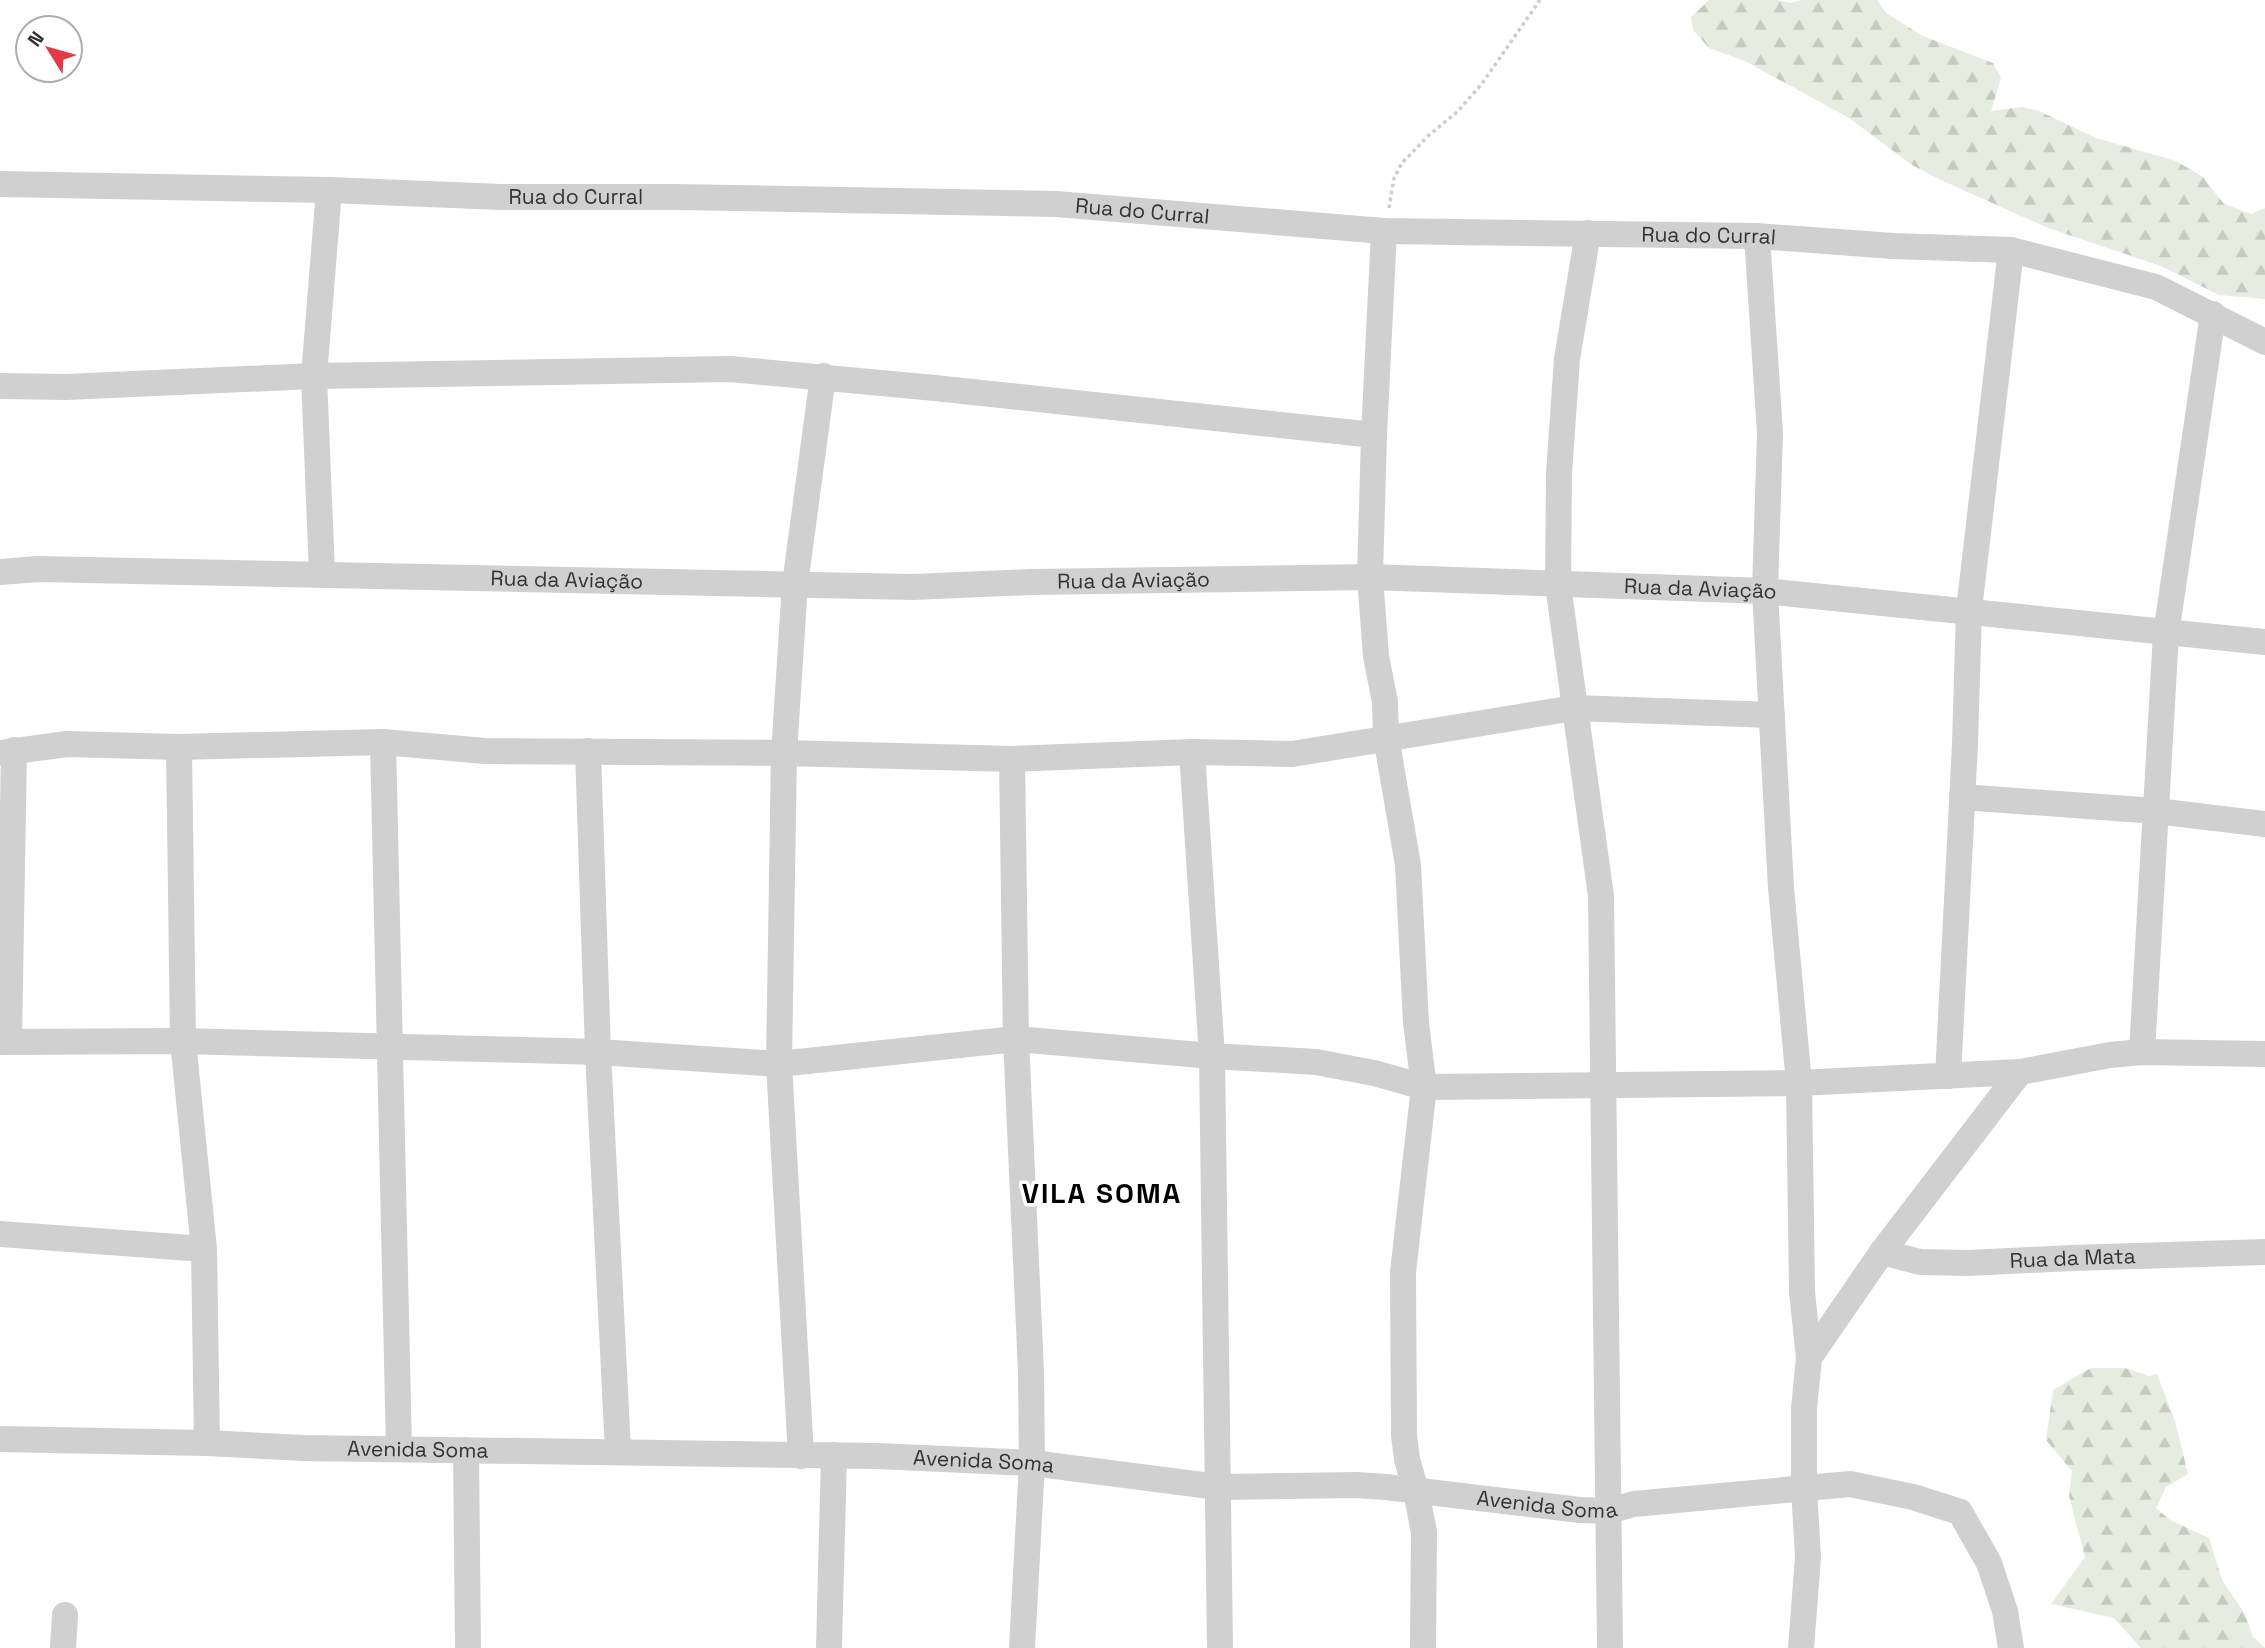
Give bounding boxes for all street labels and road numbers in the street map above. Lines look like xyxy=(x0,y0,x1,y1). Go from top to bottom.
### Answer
street label: Rua do Curral xyxy=(509,183,643,210)
street label: Rua do Curral xyxy=(1074,192,1211,230)
street label: Rua do Curral xyxy=(1641,220,1777,250)
street label: Rua da Aviação xyxy=(490,564,643,594)
street label: Rua da Aviação xyxy=(1057,565,1210,595)
street label: Rua da Aviação xyxy=(1624,572,1778,605)
street label: Rua da Mata xyxy=(2009,1242,2136,1274)
street label: Avenida Soma xyxy=(347,1435,489,1464)
street label: Avenida Soma xyxy=(913,1444,1056,1479)
street label: Avenida Soma xyxy=(1475,1484,1620,1524)

